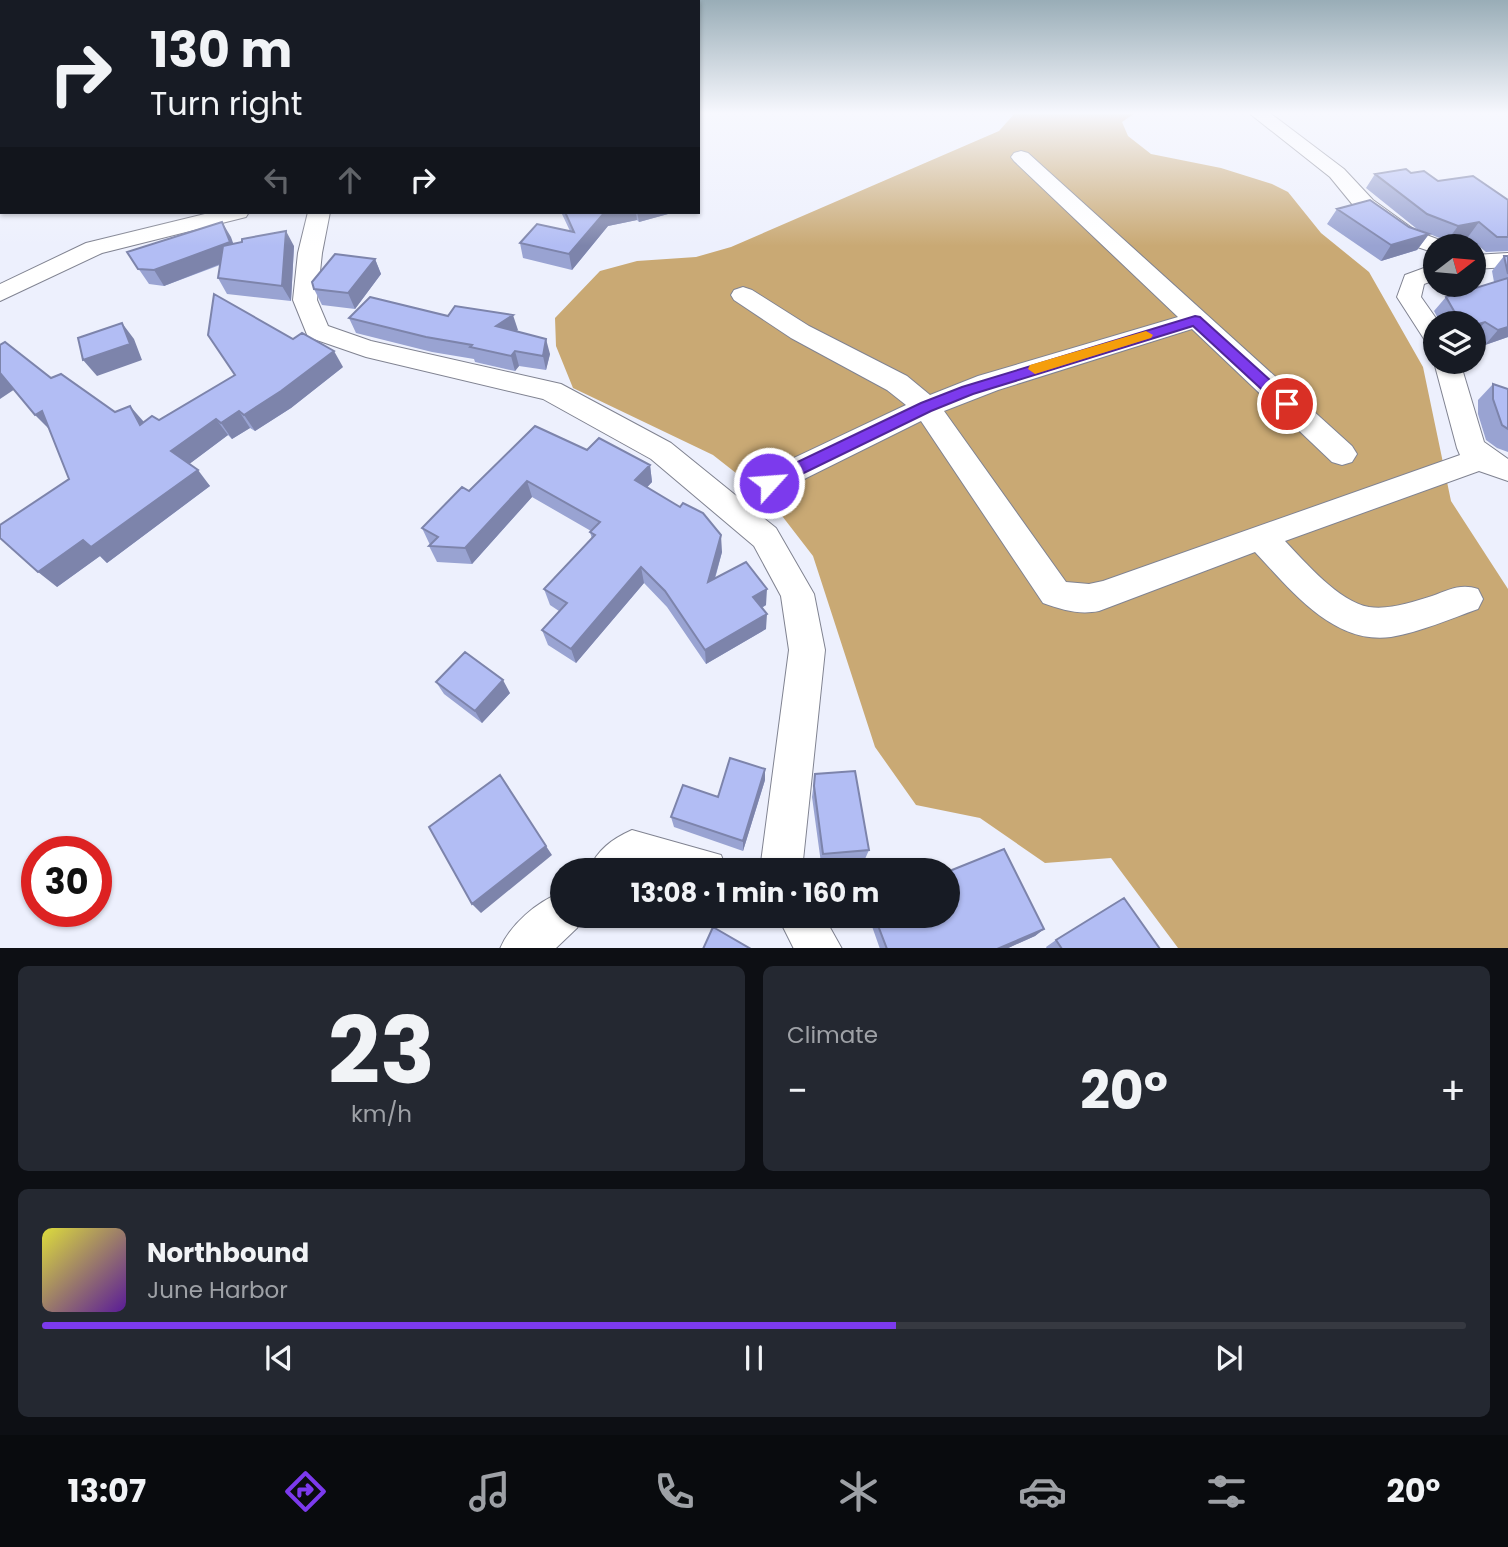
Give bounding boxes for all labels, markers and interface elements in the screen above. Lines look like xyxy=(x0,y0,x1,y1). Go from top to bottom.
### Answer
text: 130 m xyxy=(150,16,292,84)
icon: right xyxy=(35,28,126,119)
text: Turn right xyxy=(150,81,302,126)
icon: left xyxy=(258,161,296,199)
icon: ahead xyxy=(331,161,369,199)
icon: right xyxy=(404,161,442,199)
north arrow xyxy=(1423,234,1486,298)
map controls xyxy=(1423,234,1486,374)
button: layers xyxy=(1423,311,1486,374)
pin xyxy=(1257,374,1317,434)
icon: arrive xyxy=(1268,385,1306,423)
position arrow xyxy=(732,446,806,520)
speed limit sign: 30 xyxy=(21,836,112,927)
text: 13:08 · 1 min · 160 m xyxy=(631,875,879,911)
text: 23 xyxy=(328,987,435,1115)
text: Climate xyxy=(787,1019,878,1051)
text: 20° xyxy=(1080,1054,1168,1127)
text: − xyxy=(787,1064,808,1117)
text: + xyxy=(1440,1064,1466,1117)
text: km/h xyxy=(351,1098,412,1130)
text: Northbound xyxy=(147,1235,309,1271)
text: June Harbor xyxy=(147,1274,288,1306)
icon: previous xyxy=(260,1339,298,1377)
icon: pause xyxy=(735,1339,773,1377)
icon: next xyxy=(1210,1339,1248,1377)
icon: directions xyxy=(281,1467,330,1516)
icon: music xyxy=(465,1467,514,1516)
icon: phone xyxy=(650,1467,699,1516)
icon: climate xyxy=(834,1467,883,1516)
icon: car xyxy=(1018,1467,1067,1516)
icon: filters xyxy=(1202,1467,1251,1516)
text: 13:07 xyxy=(68,1468,146,1513)
text: 20° xyxy=(1386,1468,1440,1513)

